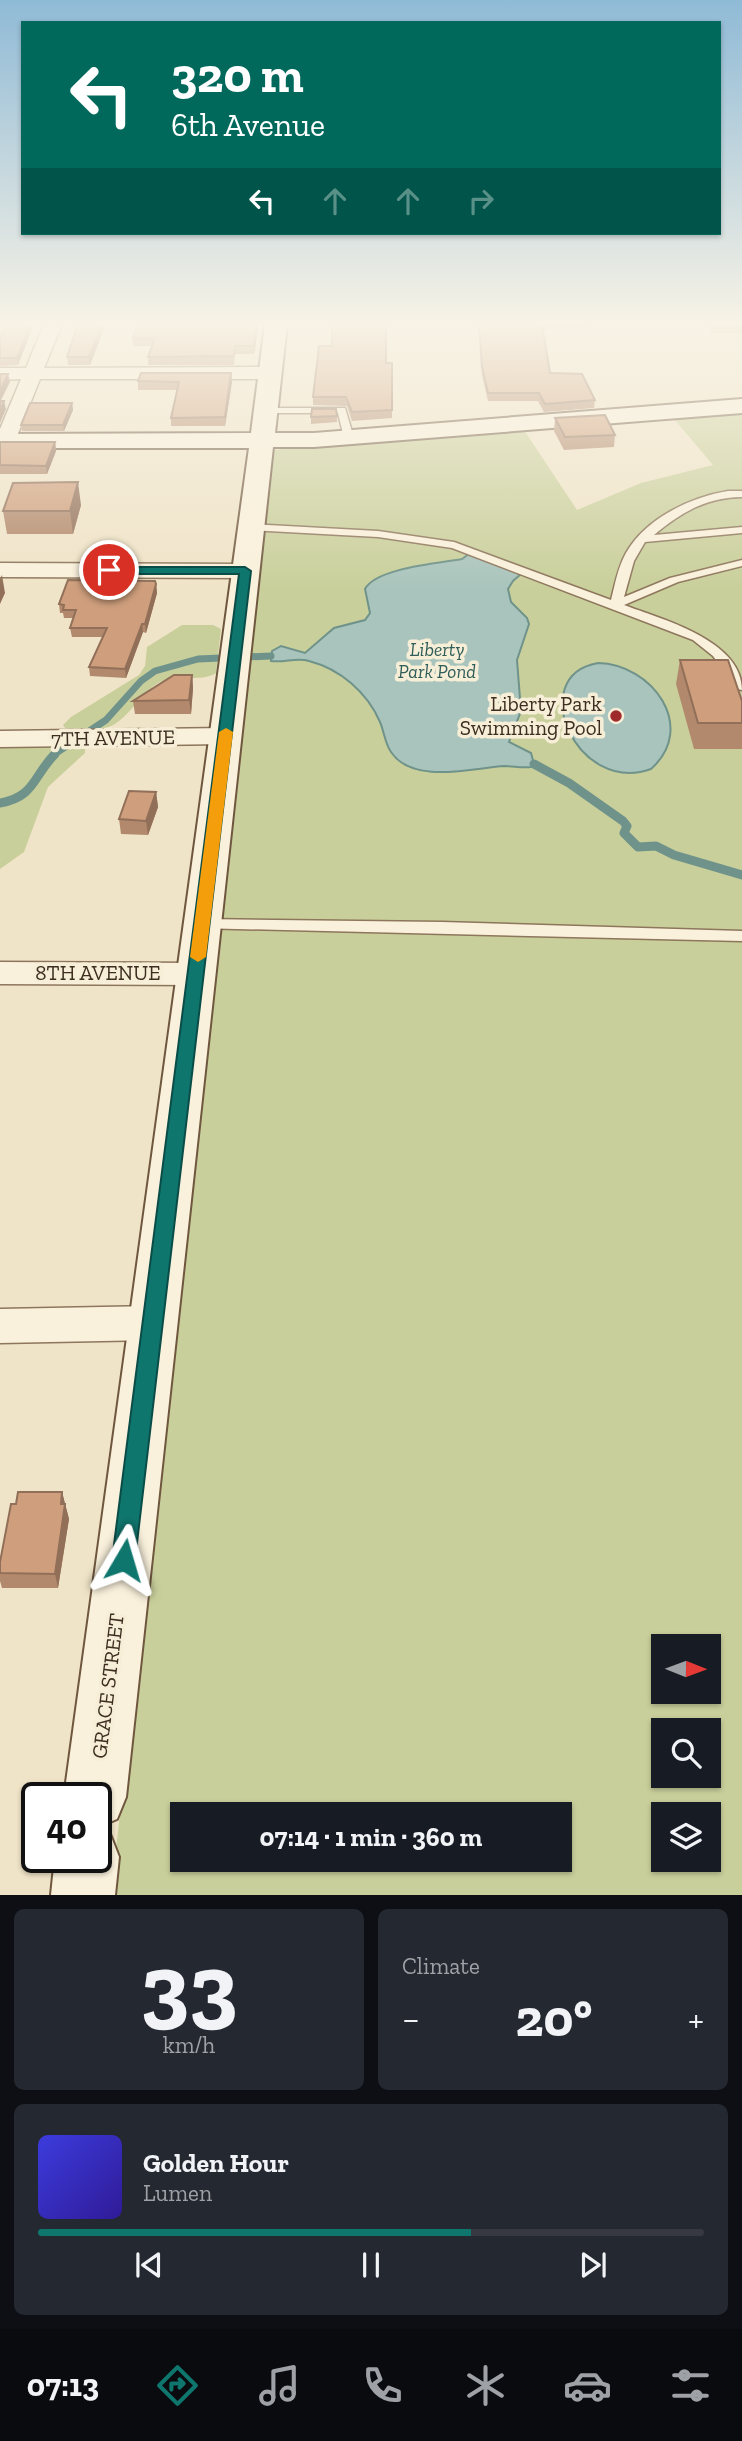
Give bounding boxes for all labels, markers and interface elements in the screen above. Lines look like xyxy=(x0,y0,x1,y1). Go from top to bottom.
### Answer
text: 320 m xyxy=(171,46,304,105)
icon: left xyxy=(56,49,147,140)
text: 6th Avenue xyxy=(171,106,325,144)
icon: left xyxy=(243,182,281,220)
icon: ahead xyxy=(316,182,354,220)
icon: ahead xyxy=(389,182,427,220)
icon: right xyxy=(462,182,500,220)
pin xyxy=(79,540,139,600)
icon: arrive xyxy=(90,551,128,589)
water label: Liberty Park Pond xyxy=(398,638,476,683)
place label: Liberty Park Swimming Pool xyxy=(460,691,602,740)
marker: Liberty Park Swimming Pool xyxy=(608,708,624,724)
street label: 7TH AVENUE xyxy=(51,724,175,751)
street label: 8TH AVENUE xyxy=(35,960,161,985)
position arrow xyxy=(87,1523,161,1597)
street label: GRACE STREET xyxy=(86,1612,129,1760)
north arrow xyxy=(651,1634,721,1704)
map controls xyxy=(651,1634,721,1872)
button: search xyxy=(651,1718,721,1788)
speed limit sign: 40 xyxy=(21,1782,112,1873)
button: layers xyxy=(651,1802,721,1872)
text: 07:14 · 1 min · 360 m xyxy=(260,1821,482,1853)
text: 33 xyxy=(140,1931,238,2040)
text: Climate xyxy=(402,1952,480,1980)
text: 20° xyxy=(516,1987,592,2049)
text: − xyxy=(402,1996,420,2042)
text: + xyxy=(688,1996,704,2042)
text: km/h xyxy=(163,2031,215,2059)
text: Golden Hour xyxy=(143,2147,289,2179)
text: Lumen xyxy=(143,2179,212,2207)
icon: previous xyxy=(130,2246,168,2284)
icon: pause xyxy=(352,2246,390,2284)
icon: next xyxy=(574,2246,612,2284)
icon: directions xyxy=(153,2361,202,2410)
icon: music xyxy=(255,2361,304,2410)
icon: phone xyxy=(358,2361,407,2410)
icon: climate xyxy=(461,2361,510,2410)
icon: car xyxy=(563,2361,612,2410)
icon: filters xyxy=(666,2361,715,2410)
text: 07:13 xyxy=(27,2366,99,2404)

